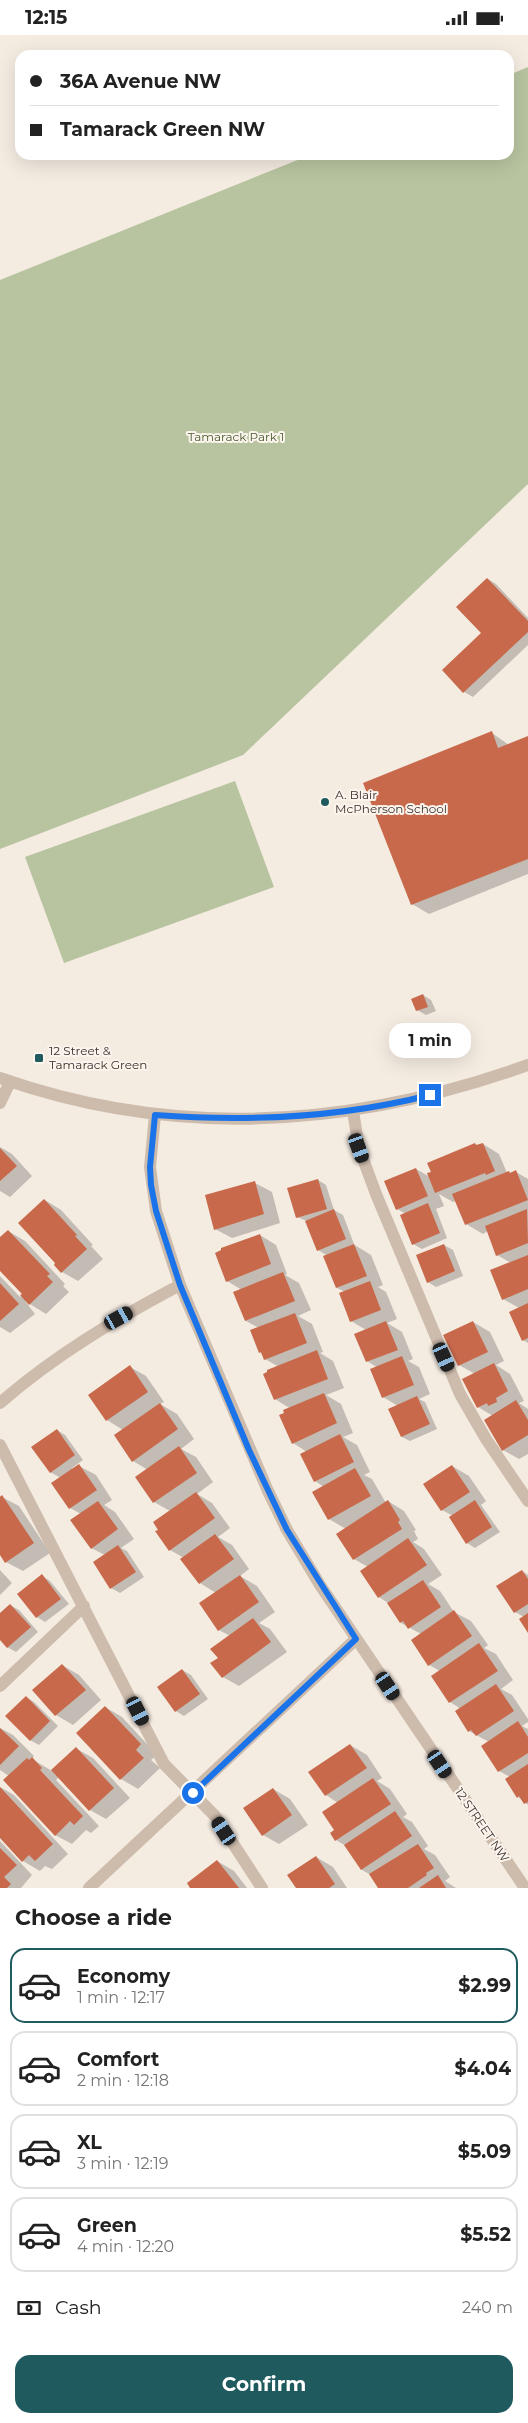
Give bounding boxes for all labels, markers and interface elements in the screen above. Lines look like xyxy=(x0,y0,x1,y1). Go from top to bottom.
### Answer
text: 12:15 xyxy=(25,6,67,29)
text: 36A Avenue NW xyxy=(60,70,221,93)
text: Tamarack Green NW xyxy=(60,118,265,141)
park label: Tamarack Park 1 xyxy=(188,429,284,444)
place label: A. Blair McPherson School xyxy=(335,787,447,816)
marker: A. Blair McPherson School xyxy=(319,796,331,808)
callout: 1 min xyxy=(389,1023,471,1057)
text: 1 min xyxy=(408,1031,452,1050)
place label: 12 Street & Tamarack Green xyxy=(49,1043,147,1072)
marker: 12 Street & Tamarack Green xyxy=(33,1052,45,1064)
route end xyxy=(419,1084,441,1106)
car xyxy=(346,1131,371,1165)
car xyxy=(102,1304,135,1332)
car xyxy=(431,1340,456,1374)
car xyxy=(373,1669,402,1703)
car xyxy=(124,1694,151,1728)
car xyxy=(425,1747,454,1781)
route start xyxy=(182,1782,204,1804)
street label: 12 STREET NW xyxy=(452,1785,513,1865)
car xyxy=(209,1814,238,1848)
text: Choose a ride xyxy=(15,1904,172,1931)
icon: car xyxy=(17,1963,62,2008)
text: Economy xyxy=(77,1965,170,1988)
text: $2.99 xyxy=(458,1974,511,1997)
text: 1 min · 12:17 xyxy=(77,1988,165,2007)
icon: car xyxy=(17,2046,62,2091)
text: Comfort xyxy=(77,2048,159,2071)
text: $4.04 xyxy=(454,2057,511,2080)
text: 2 min · 12:18 xyxy=(77,2071,169,2090)
icon: car xyxy=(17,2129,62,2174)
text: XL xyxy=(77,2131,102,2154)
text: $5.09 xyxy=(458,2140,511,2163)
text: 3 min · 12:19 xyxy=(77,2154,169,2173)
icon: car xyxy=(17,2212,62,2257)
text: Green xyxy=(77,2214,137,2237)
text: $5.52 xyxy=(460,2223,511,2246)
text: 4 min · 12:20 xyxy=(77,2237,174,2256)
icon: cash xyxy=(15,2294,43,2322)
text: Cash xyxy=(55,2296,102,2319)
text: 240 m xyxy=(462,2298,513,2317)
button: Confirm xyxy=(15,2355,513,2413)

